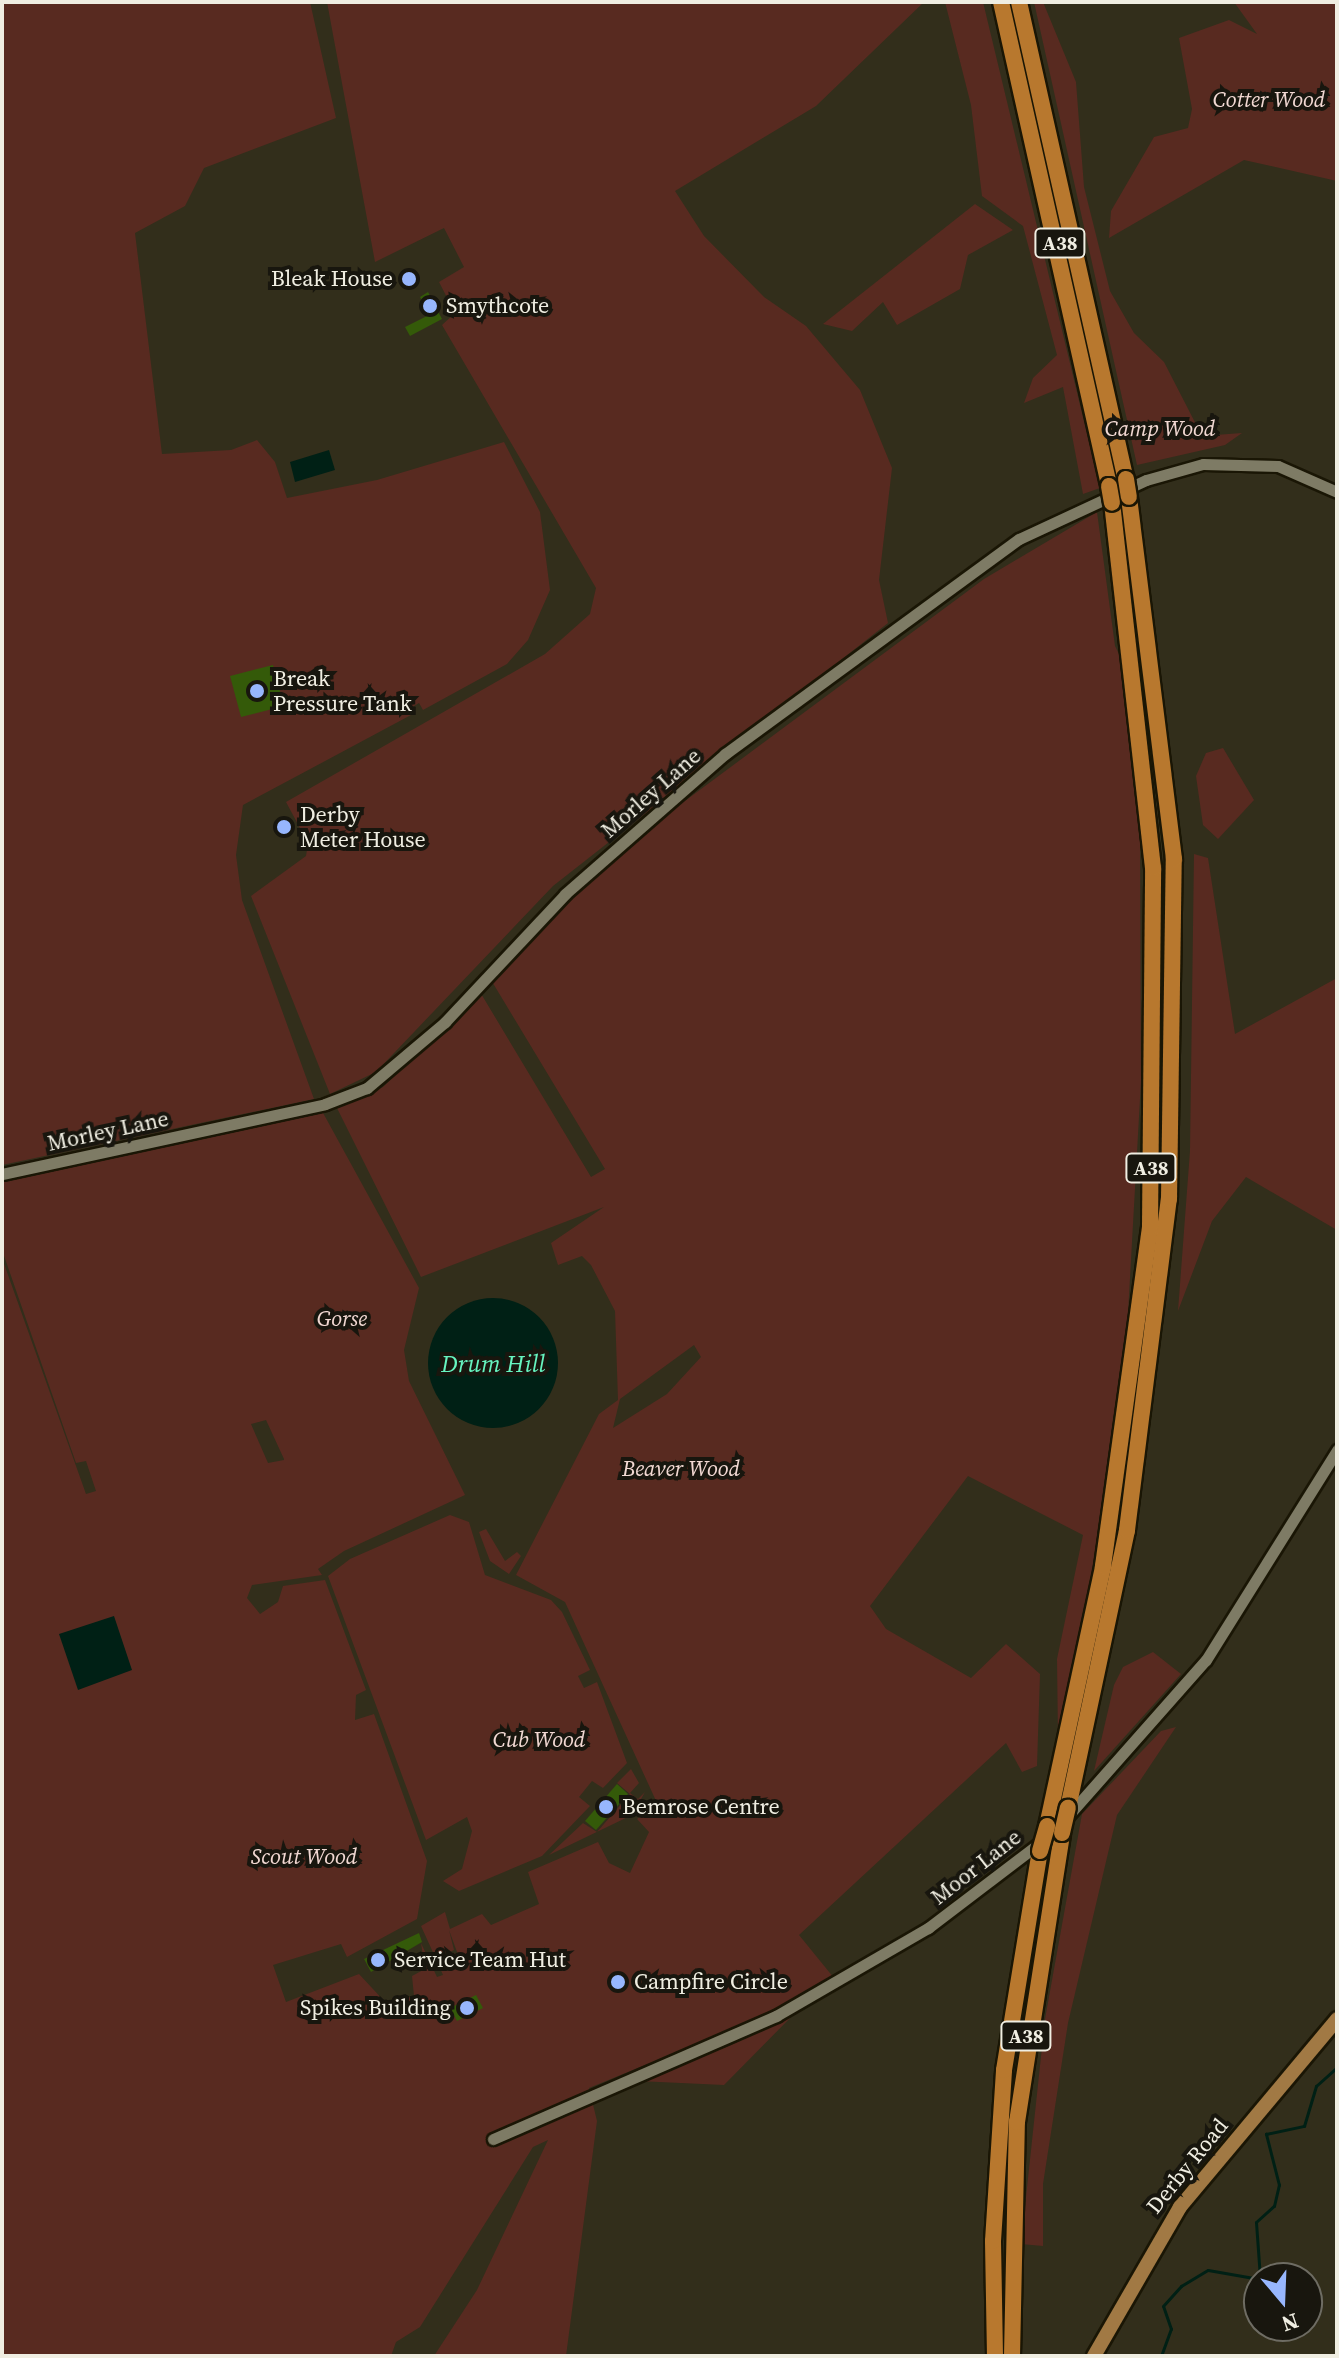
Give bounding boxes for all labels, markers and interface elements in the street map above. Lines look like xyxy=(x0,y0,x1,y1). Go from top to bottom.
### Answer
park label: Cotter Wood xyxy=(1213,87,1325,113)
road number: A38 xyxy=(1034,227,1086,259)
place label: Bleak House xyxy=(271,266,393,292)
marker: Bleak House xyxy=(400,270,418,288)
place label: Smythcote xyxy=(446,293,549,319)
marker: Smythcote xyxy=(421,297,439,315)
park label: Camp Wood xyxy=(1105,416,1215,442)
place label: Break Pressure Tank xyxy=(273,665,412,716)
marker: Break Pressure Tank xyxy=(248,682,266,700)
street label: Morley Lane xyxy=(596,743,706,843)
place label: Derby Meter House xyxy=(300,801,426,852)
marker: Derby Meter House xyxy=(275,818,293,836)
street label: Morley Lane xyxy=(45,1105,171,1157)
road number: A38 xyxy=(1125,1152,1177,1184)
park label: Gorse xyxy=(317,1306,367,1332)
water label: Drum Hill xyxy=(441,1350,545,1378)
park label: Beaver Wood xyxy=(622,1456,740,1482)
park label: Cub Wood xyxy=(493,1727,585,1753)
place label: Bemrose Centre xyxy=(622,1794,780,1820)
marker: Bemrose Centre xyxy=(597,1798,615,1816)
street label: Moor Lane xyxy=(926,1824,1026,1910)
park label: Scout Wood xyxy=(251,1844,357,1870)
place label: Service Team Hut xyxy=(394,1947,566,1973)
marker: Service Team Hut xyxy=(369,1951,387,1969)
place label: Campfire Circle xyxy=(634,1969,788,1995)
marker: Campfire Circle xyxy=(609,1973,627,1991)
place label: Spikes Building xyxy=(300,1995,451,2021)
marker: Spikes Building xyxy=(458,1999,476,2017)
road number: A38 xyxy=(1000,2020,1052,2052)
street label: Derby Road xyxy=(1141,2113,1233,2219)
north arrow xyxy=(1243,2262,1323,2342)
text: N xyxy=(1278,2306,1303,2340)

